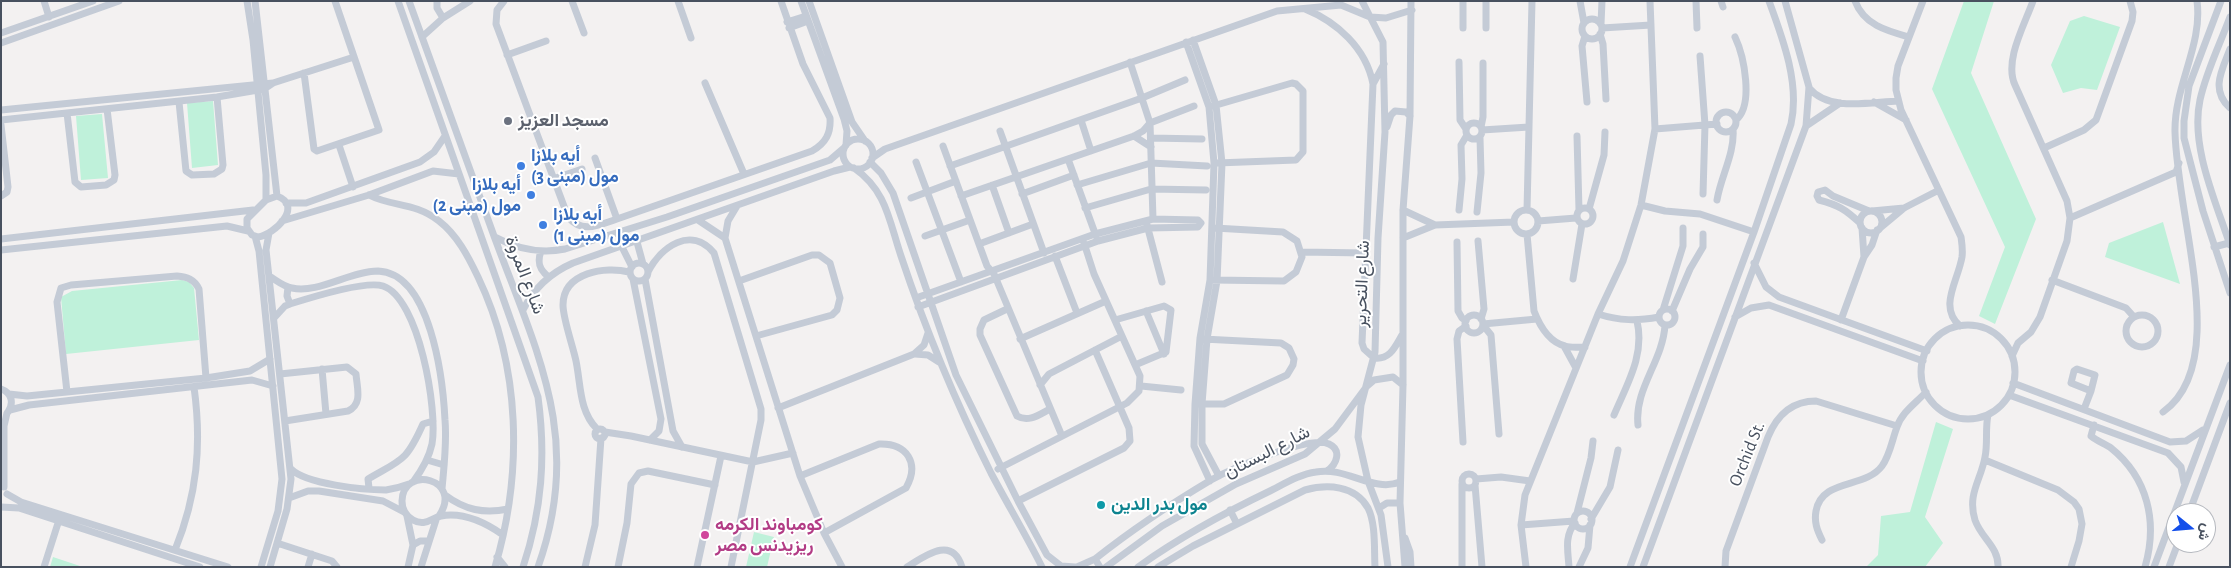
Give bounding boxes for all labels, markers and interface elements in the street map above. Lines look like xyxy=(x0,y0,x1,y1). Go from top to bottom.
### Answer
place label: مسجد العزيز xyxy=(518,110,609,132)
marker: مسجد العزيز xyxy=(502,115,514,127)
place label: أيه بلازا مول (مبنى 3) xyxy=(531,145,619,188)
marker: أيه بلازا مول (مبنى 3) xyxy=(515,160,527,172)
place label: أيه بلازا مول (مبنى 2) xyxy=(433,174,521,216)
marker: أيه بلازا مول (مبنى 2) xyxy=(525,189,537,201)
place label: أيه بلازا مول (مبنى 1) xyxy=(553,204,639,246)
marker: أيه بلازا مول (مبنى 1) xyxy=(537,219,549,231)
street label: شارع المروة xyxy=(500,233,550,317)
street label: شارع التحرير xyxy=(1350,240,1374,328)
street label: Orchid St. xyxy=(1724,418,1770,490)
street label: شارع البستان xyxy=(1220,421,1314,483)
place label: مول بدر الدين xyxy=(1111,494,1207,516)
marker: مول بدر الدين xyxy=(1095,499,1107,511)
north arrow xyxy=(2166,503,2216,553)
place label: كومباوند الكرمه ريزيدنس مصر xyxy=(715,514,823,556)
text: ش xyxy=(2195,522,2214,542)
marker: كومباوند الكرمه ريزيدنس مصر xyxy=(699,529,711,541)

